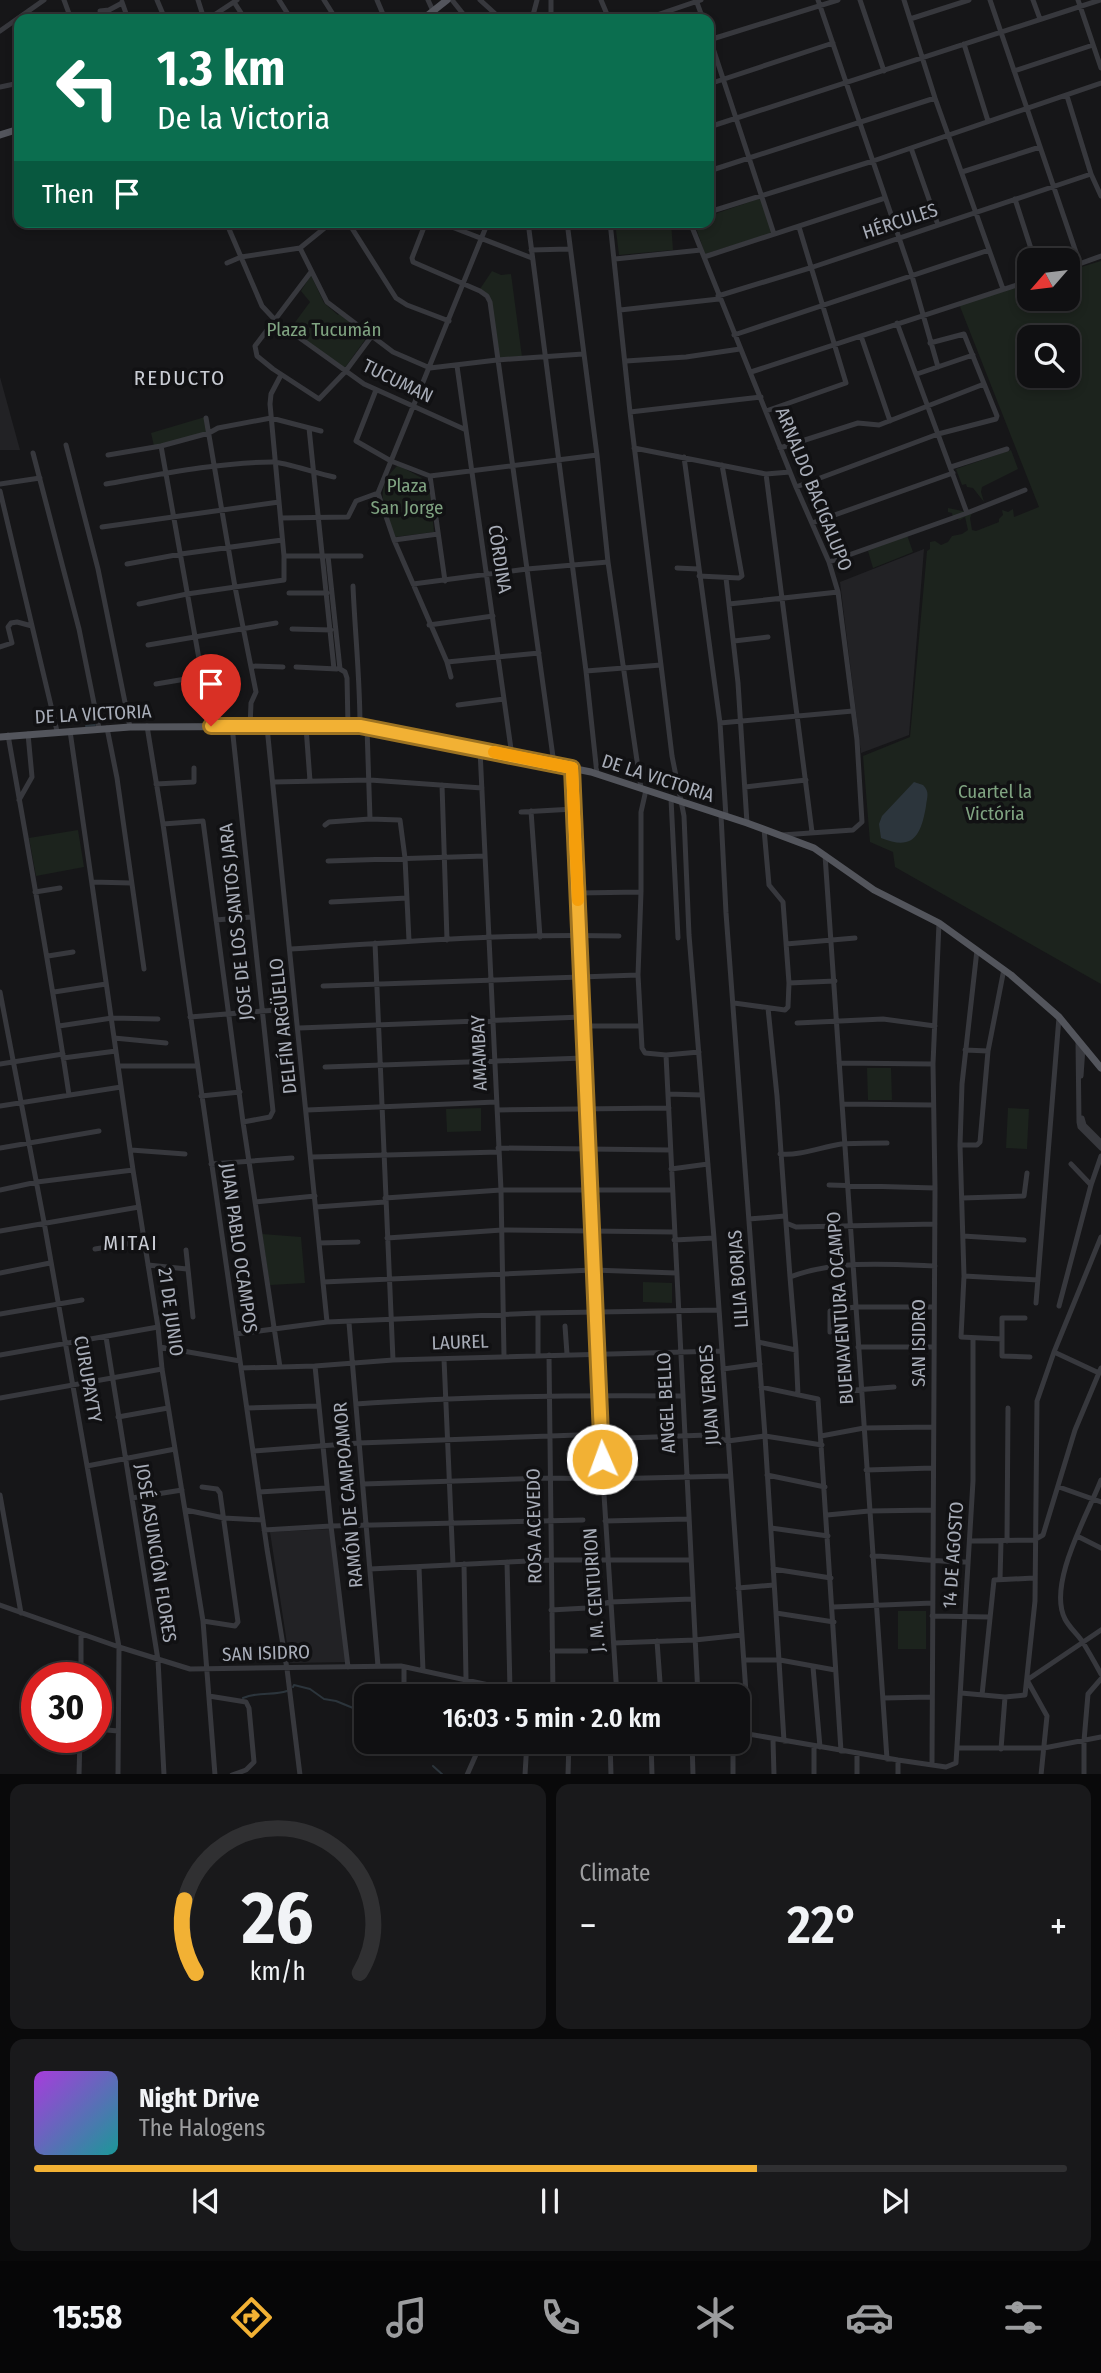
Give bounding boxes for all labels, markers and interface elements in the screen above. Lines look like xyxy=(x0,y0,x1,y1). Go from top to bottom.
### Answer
text: 1.3 km xyxy=(157,39,285,98)
icon: left xyxy=(42,42,133,133)
text: De la Victoria xyxy=(157,99,330,137)
icon: arrive xyxy=(108,175,146,213)
text: Then xyxy=(42,179,94,210)
street label: HÉRCULES xyxy=(859,198,941,244)
north arrow xyxy=(1017,248,1080,312)
map controls xyxy=(1017,248,1080,388)
park label: Plaza Tucumán xyxy=(267,318,381,341)
button: search xyxy=(1017,325,1080,388)
street label: TUCUMAN xyxy=(359,354,437,408)
district label: REDUCTO xyxy=(134,365,226,391)
street label: ARNALDO BACIGALUPO xyxy=(771,404,857,574)
park label: Plaza San Jorge xyxy=(371,474,443,519)
street label: CÓRDINA xyxy=(483,523,517,595)
pin xyxy=(181,654,241,726)
icon: arrive xyxy=(192,665,230,703)
street label: DE LA VICTORIA xyxy=(34,699,152,729)
street label: DE LA VICTORIA xyxy=(599,749,717,807)
park label: Cuartel la Victória xyxy=(958,780,1032,825)
street label: JOSE DE LOS SANTOS JARA xyxy=(214,822,258,1022)
street label: DELFÍN ARGÜELLO xyxy=(264,957,302,1095)
street label: AMAMBAY xyxy=(466,1014,492,1091)
street label: JUAN PABLO OCAMPOS xyxy=(216,1161,262,1335)
street label: BUENAVENTURA OCAMPO xyxy=(822,1211,858,1405)
street label: LILIA BORJAS xyxy=(723,1229,753,1329)
district label: MITAI xyxy=(103,1230,159,1256)
street label: 21 DE JUNIO xyxy=(153,1266,189,1358)
street label: SAN ISIDRO xyxy=(907,1299,930,1387)
street label: LAUREL xyxy=(431,1329,490,1354)
street label: CURUPAYTY xyxy=(69,1334,107,1425)
street label: JUAN VEROES xyxy=(694,1344,724,1446)
street label: ANGEL BELLO xyxy=(652,1352,680,1454)
street label: RAMÓN DE CAMPOAMOR xyxy=(328,1401,368,1589)
position arrow xyxy=(565,1422,639,1496)
street label: JOSÉ ASUNCIÓN FLORES xyxy=(130,1462,182,1644)
street label: ROSA ACEVEDO xyxy=(521,1468,547,1584)
street label: 14 DE AGOSTO xyxy=(938,1501,968,1609)
street label: J. M. CENTURION xyxy=(578,1527,610,1653)
street label: SAN ISIDRO xyxy=(222,1640,310,1666)
speed limit sign: 30 xyxy=(21,1662,112,1753)
text: 16:03 · 5 min · 2.0 km xyxy=(443,1703,661,1734)
text: Climate xyxy=(580,1859,650,1887)
text: 26 xyxy=(241,1875,314,1962)
text: 22° xyxy=(787,1894,859,1957)
text: − xyxy=(580,1903,597,1949)
text: + xyxy=(1050,1903,1067,1949)
text: km/h xyxy=(250,1956,306,1986)
text: Night Drive xyxy=(139,2083,259,2114)
text: The Halogens xyxy=(139,2114,265,2142)
icon: previous xyxy=(187,2182,225,2220)
icon: pause xyxy=(531,2182,569,2220)
icon: next xyxy=(876,2182,914,2220)
icon: directions xyxy=(227,2293,276,2342)
icon: music xyxy=(382,2293,431,2342)
icon: phone xyxy=(536,2293,585,2342)
icon: climate xyxy=(691,2293,740,2342)
icon: car xyxy=(845,2293,894,2342)
icon: filters xyxy=(999,2293,1048,2342)
text: 15:58 xyxy=(53,2298,122,2336)

